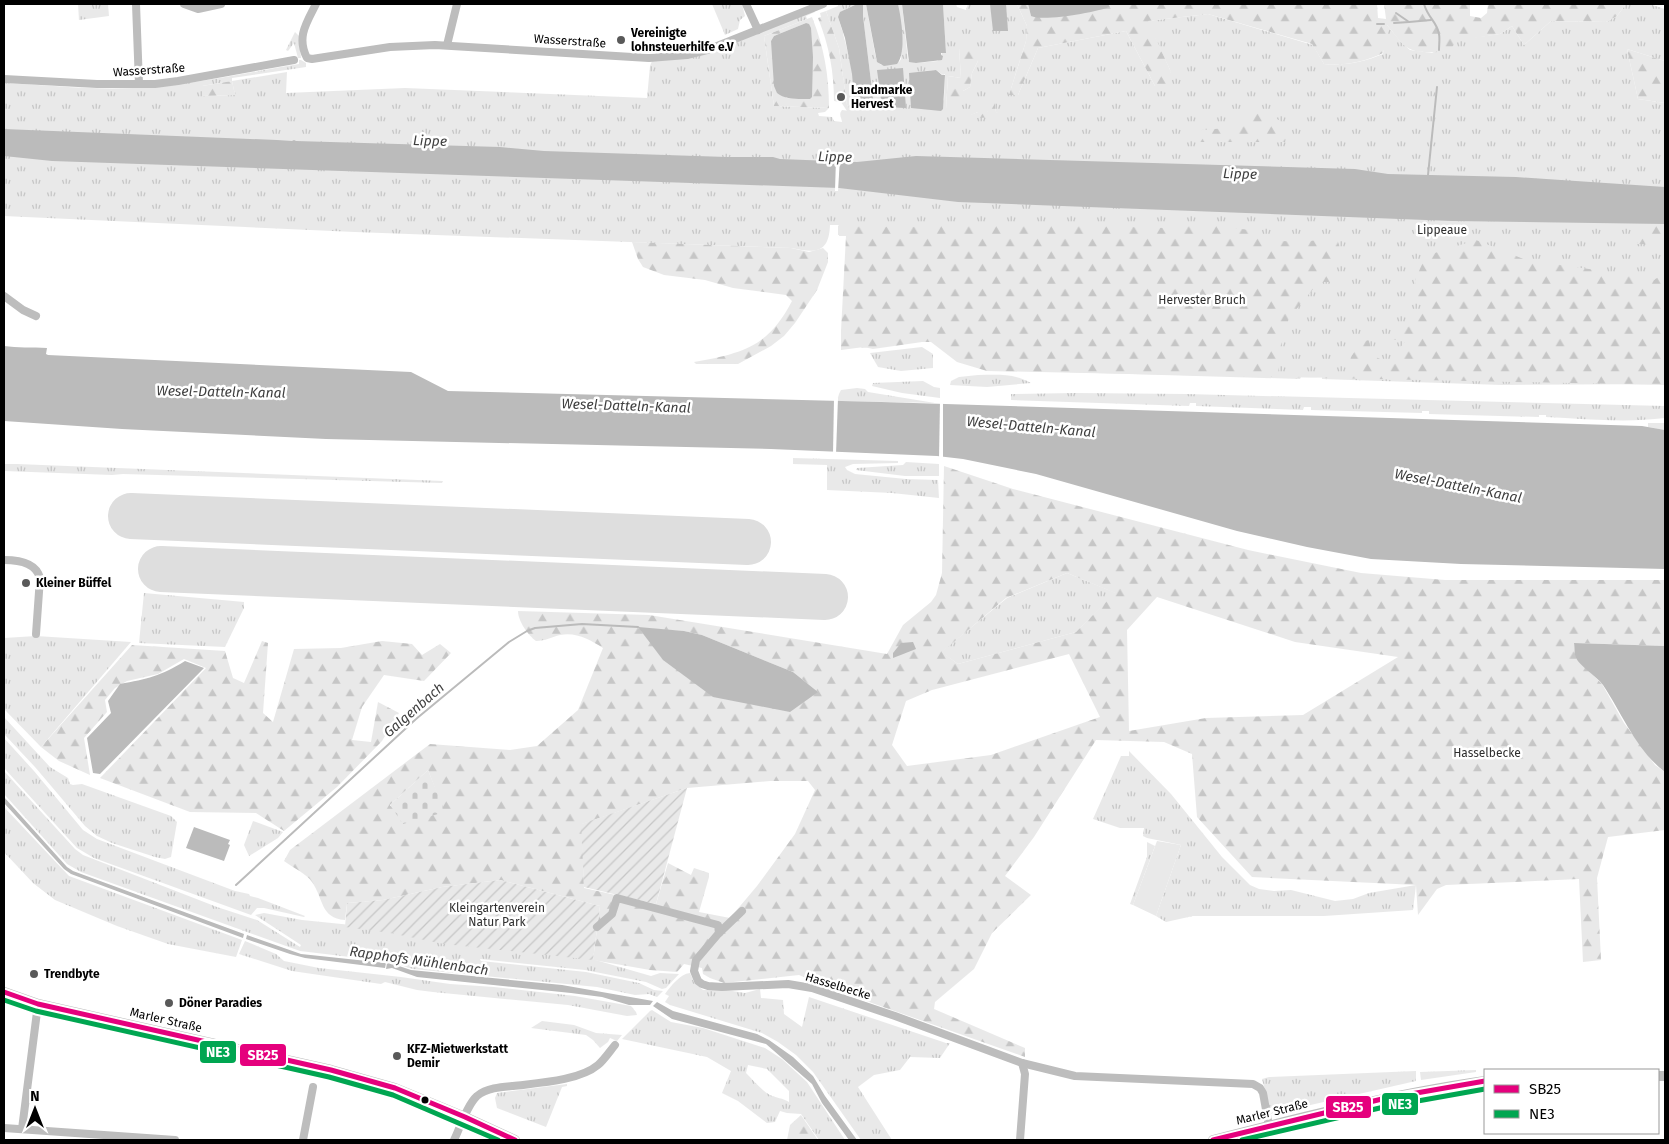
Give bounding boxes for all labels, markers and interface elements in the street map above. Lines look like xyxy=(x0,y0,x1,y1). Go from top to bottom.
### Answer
place label: Vereinigte lohnsteuerhilfe e.V xyxy=(630,26,735,54)
street label: Wasserstraße xyxy=(533,31,607,51)
marker: Vereinigte lohnsteuerhilfe e.V xyxy=(615,34,627,46)
street label: Wasserstraße xyxy=(112,60,186,80)
place label: Landmarke Hervest xyxy=(851,83,913,111)
marker: Landmarke Hervest xyxy=(835,91,847,103)
water label: Lippe xyxy=(413,132,447,150)
water label: Lippe xyxy=(818,148,852,166)
water label: Lippe xyxy=(1223,165,1257,183)
park label: Lippeaue xyxy=(1417,223,1467,237)
park label: Hervester Bruch xyxy=(1158,293,1246,307)
water label: Wesel-Datteln-Kanal xyxy=(156,382,286,402)
water label: Wesel-Datteln-Kanal xyxy=(561,395,691,417)
water label: Wesel-Datteln-Kanal xyxy=(966,413,1096,441)
water label: Wesel-Datteln-Kanal xyxy=(1393,465,1523,507)
place label: Kleiner Büffel xyxy=(36,576,112,590)
marker: Kleiner Büffel xyxy=(20,577,32,589)
water label: Galgenbach xyxy=(380,679,448,741)
park label: Hasselbecke xyxy=(1453,746,1521,760)
park label: Kleingartenverein Natur Park xyxy=(449,901,545,929)
water label: Rapphofs Mühlenbach xyxy=(348,943,490,979)
place label: Trendbyte xyxy=(44,967,100,981)
marker: Trendbyte xyxy=(28,968,40,980)
street label: Hasselbecke xyxy=(804,969,872,1003)
place label: Döner Paradies xyxy=(179,996,262,1010)
marker: Döner Paradies xyxy=(163,997,175,1009)
street label: Marler Straße xyxy=(129,1005,203,1035)
line badge: NE3 xyxy=(199,1040,237,1064)
place label: KFZ-Mietwerkstatt Demir xyxy=(407,1042,509,1070)
line badge: SB25 xyxy=(239,1043,287,1067)
text: NE3 xyxy=(206,1044,230,1061)
text: SB25 xyxy=(247,1047,279,1064)
marker: KFZ-Mietwerkstatt Demir xyxy=(391,1050,403,1062)
legend xyxy=(1484,1069,1659,1134)
text: SB25 xyxy=(1529,1080,1561,1098)
north arrow xyxy=(10,1084,60,1134)
text: N xyxy=(30,1088,40,1105)
line badge: NE3 xyxy=(1381,1092,1419,1116)
unlabelled marker xyxy=(420,1095,430,1105)
line badge: SB25 xyxy=(1325,1095,1372,1119)
street label: Marler Straße xyxy=(1235,1096,1309,1128)
text: NE3 xyxy=(1388,1096,1412,1113)
text: SB25 xyxy=(1332,1099,1364,1116)
text: NE3 xyxy=(1529,1105,1555,1123)

